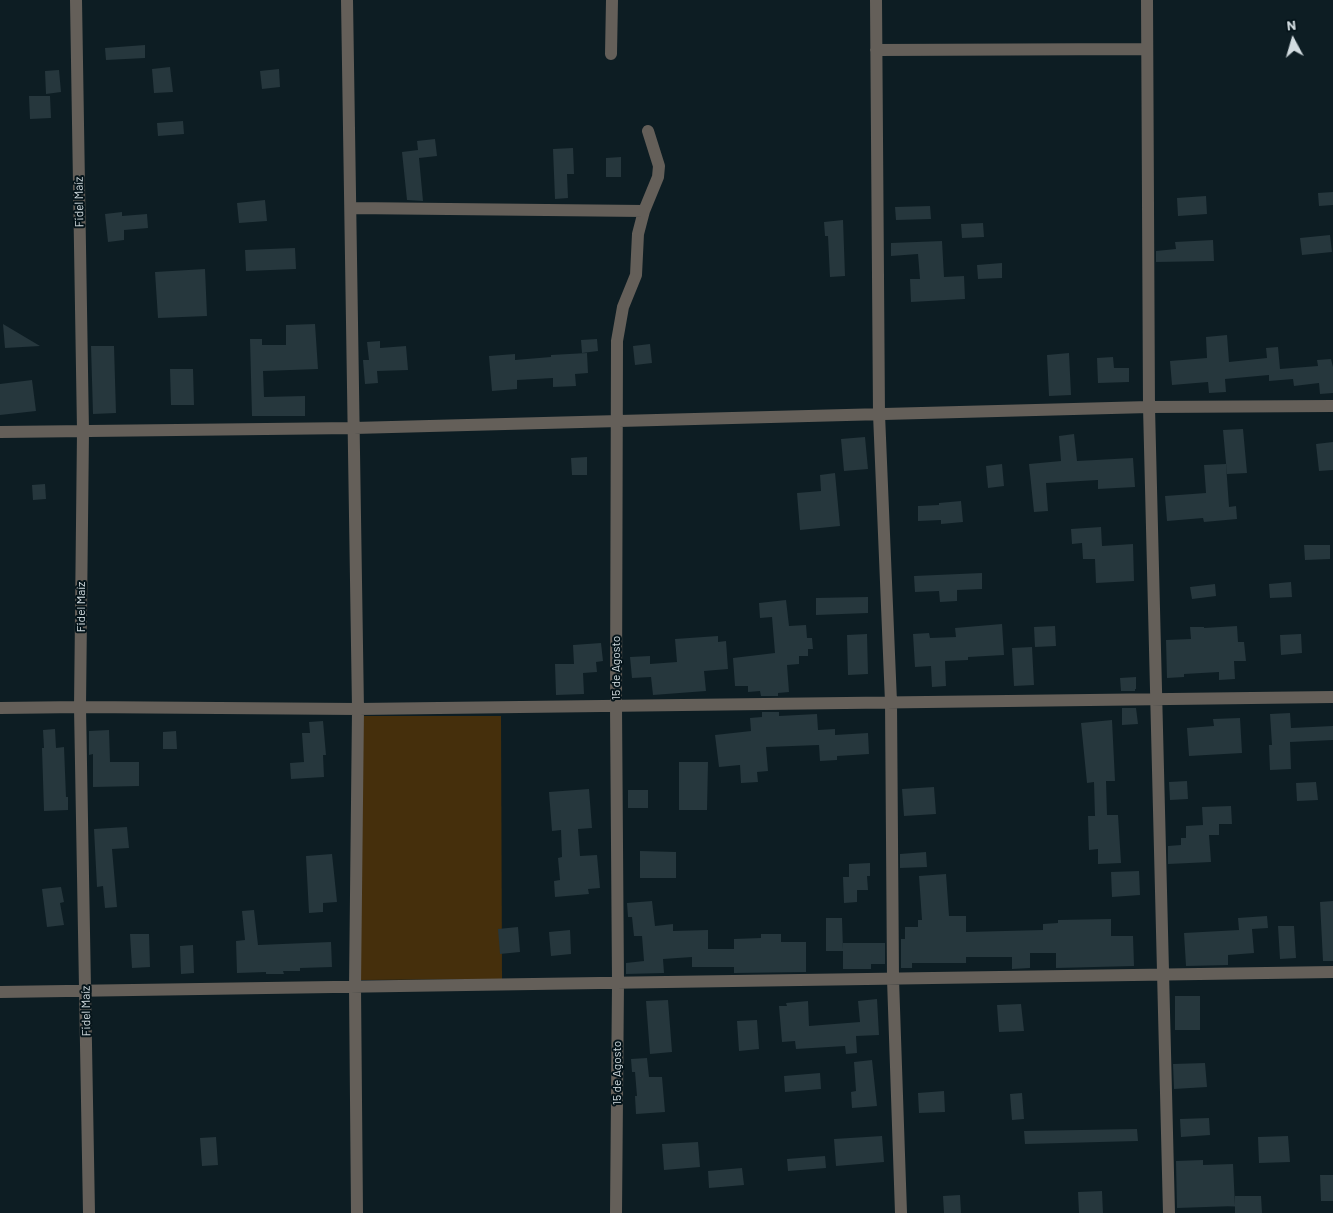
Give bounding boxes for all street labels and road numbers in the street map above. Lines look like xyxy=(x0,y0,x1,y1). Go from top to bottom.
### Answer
street label: Fidel Maíz xyxy=(71,177,87,227)
street label: Fidel Maíz xyxy=(74,582,88,632)
street label: 15 de Agosto xyxy=(609,636,623,700)
street label: Fidel Maíz xyxy=(78,986,94,1036)
street label: 15 de Agosto xyxy=(610,1041,624,1105)

